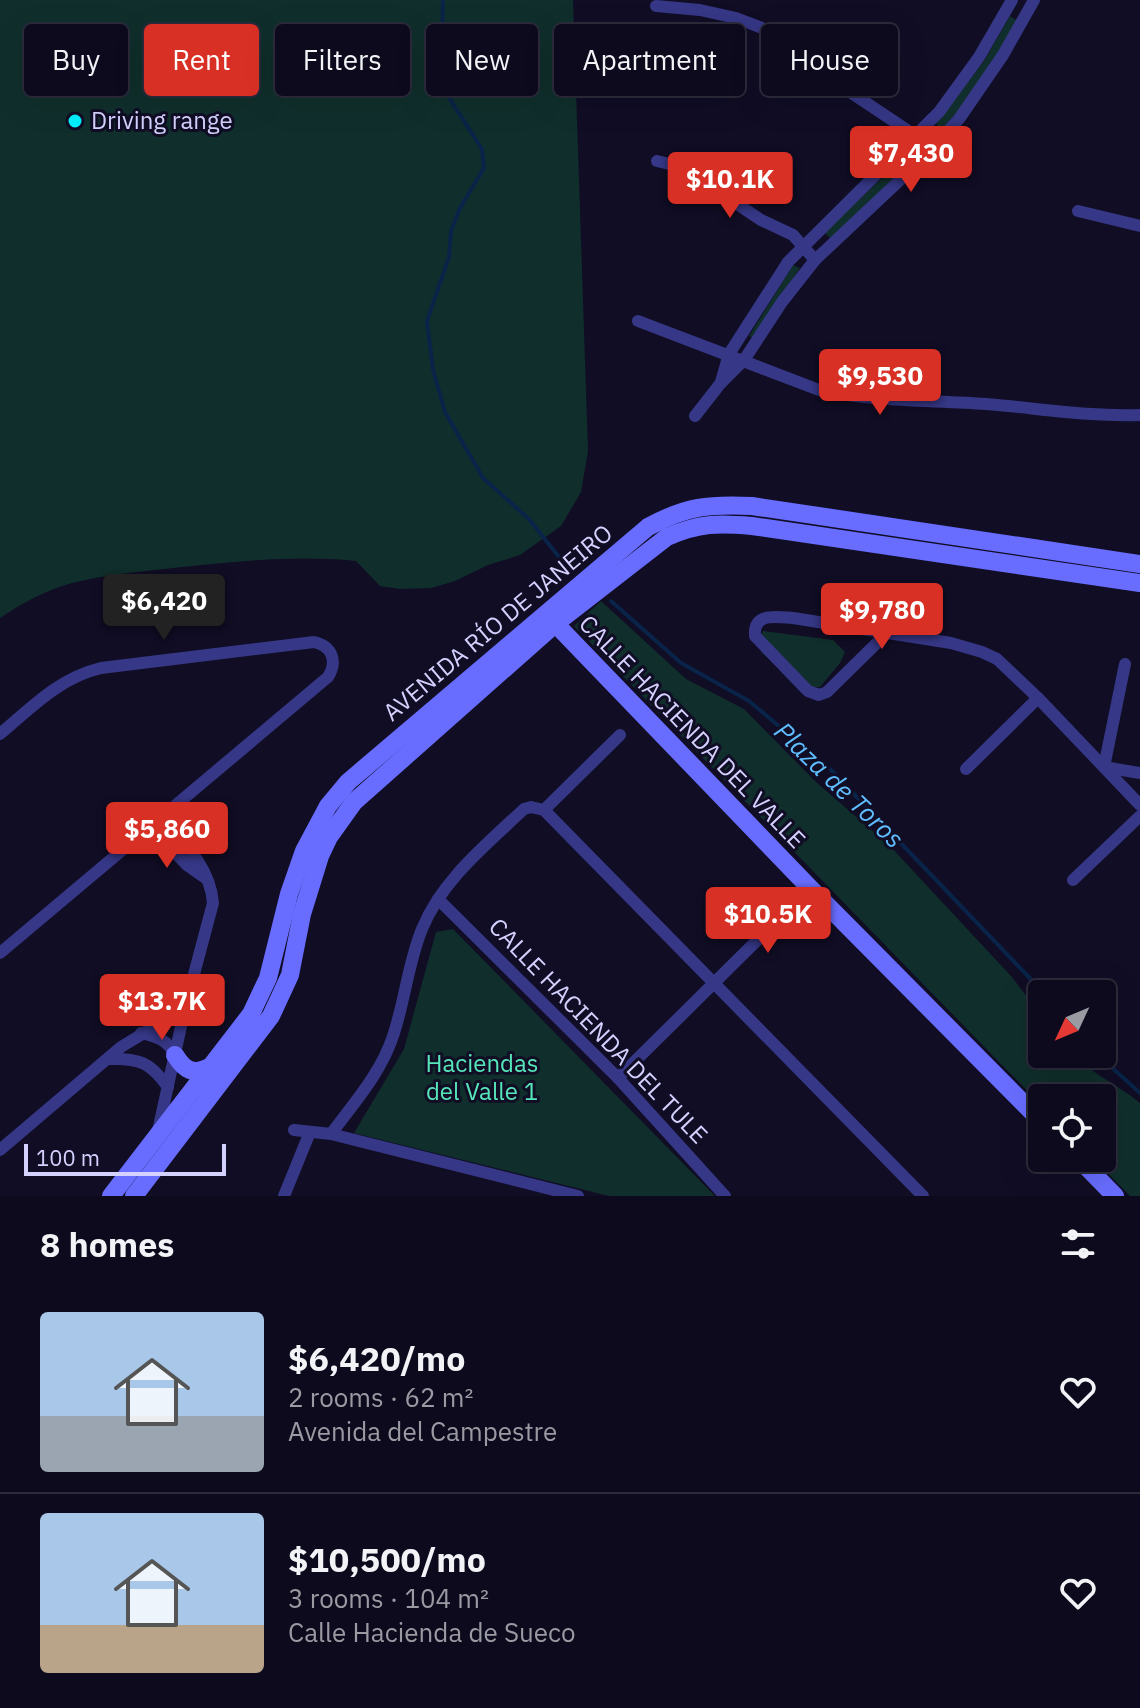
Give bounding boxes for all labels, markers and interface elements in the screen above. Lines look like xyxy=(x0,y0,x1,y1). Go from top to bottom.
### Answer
chip: Buy xyxy=(24,24,128,96)
chip: Rent xyxy=(144,24,259,96)
chip: Filters xyxy=(275,24,410,96)
chip: New xyxy=(426,24,538,96)
chip: Apartment xyxy=(554,24,745,96)
chip: House xyxy=(761,24,898,96)
place label: Driving range xyxy=(91,104,233,136)
marker: Driving range xyxy=(66,112,84,130)
pin: $7,430 xyxy=(846,126,976,194)
text: $7,430 xyxy=(868,135,954,169)
pin: $10.1K xyxy=(665,152,795,220)
text: $10.1K xyxy=(686,161,774,195)
pin: $9,530 xyxy=(815,349,945,417)
text: $9,530 xyxy=(837,358,923,392)
street label: AVENIDA RÍO DE JANEIRO xyxy=(376,517,619,728)
pin: $6,420 xyxy=(99,574,229,642)
text: $6,420 xyxy=(121,583,207,617)
pin: $9,780 xyxy=(817,583,947,651)
text: $9,780 xyxy=(839,592,925,626)
street label: CALLE HACIENDA DEL VALLE xyxy=(572,608,813,855)
water label: Plaza de Toros xyxy=(768,714,912,855)
pin: $5,860 xyxy=(102,802,232,870)
text: $5,860 xyxy=(124,811,210,845)
pin: $10.5K xyxy=(703,887,833,955)
text: $10.5K xyxy=(724,896,812,930)
street label: CALLE HACIENDA DEL TULE xyxy=(482,911,715,1150)
pin: $13.7K xyxy=(97,974,227,1042)
north arrow xyxy=(1028,980,1116,1068)
map controls xyxy=(1028,980,1116,1172)
text: $13.7K xyxy=(118,983,206,1017)
park label: Haciendas del Valle 1 xyxy=(425,1047,539,1107)
button: locate xyxy=(1028,1084,1116,1172)
scale bar xyxy=(24,1140,226,1176)
text: 100 m xyxy=(36,1143,100,1172)
text: 8 homes xyxy=(40,1222,175,1266)
icon: filters xyxy=(1056,1222,1100,1266)
text: $6,420/mo xyxy=(288,1336,465,1380)
icon: home xyxy=(104,1344,200,1440)
icon: heart xyxy=(1056,1370,1100,1414)
text: 2 rooms · 62 m² xyxy=(288,1380,473,1414)
text: Avenida del Campestre xyxy=(288,1414,557,1448)
text: $10,500/mo xyxy=(288,1537,486,1581)
icon: home xyxy=(104,1545,200,1641)
icon: heart xyxy=(1056,1571,1100,1615)
text: 3 rooms · 104 m² xyxy=(288,1581,489,1615)
text: Calle Hacienda de Sueco xyxy=(288,1615,576,1649)

